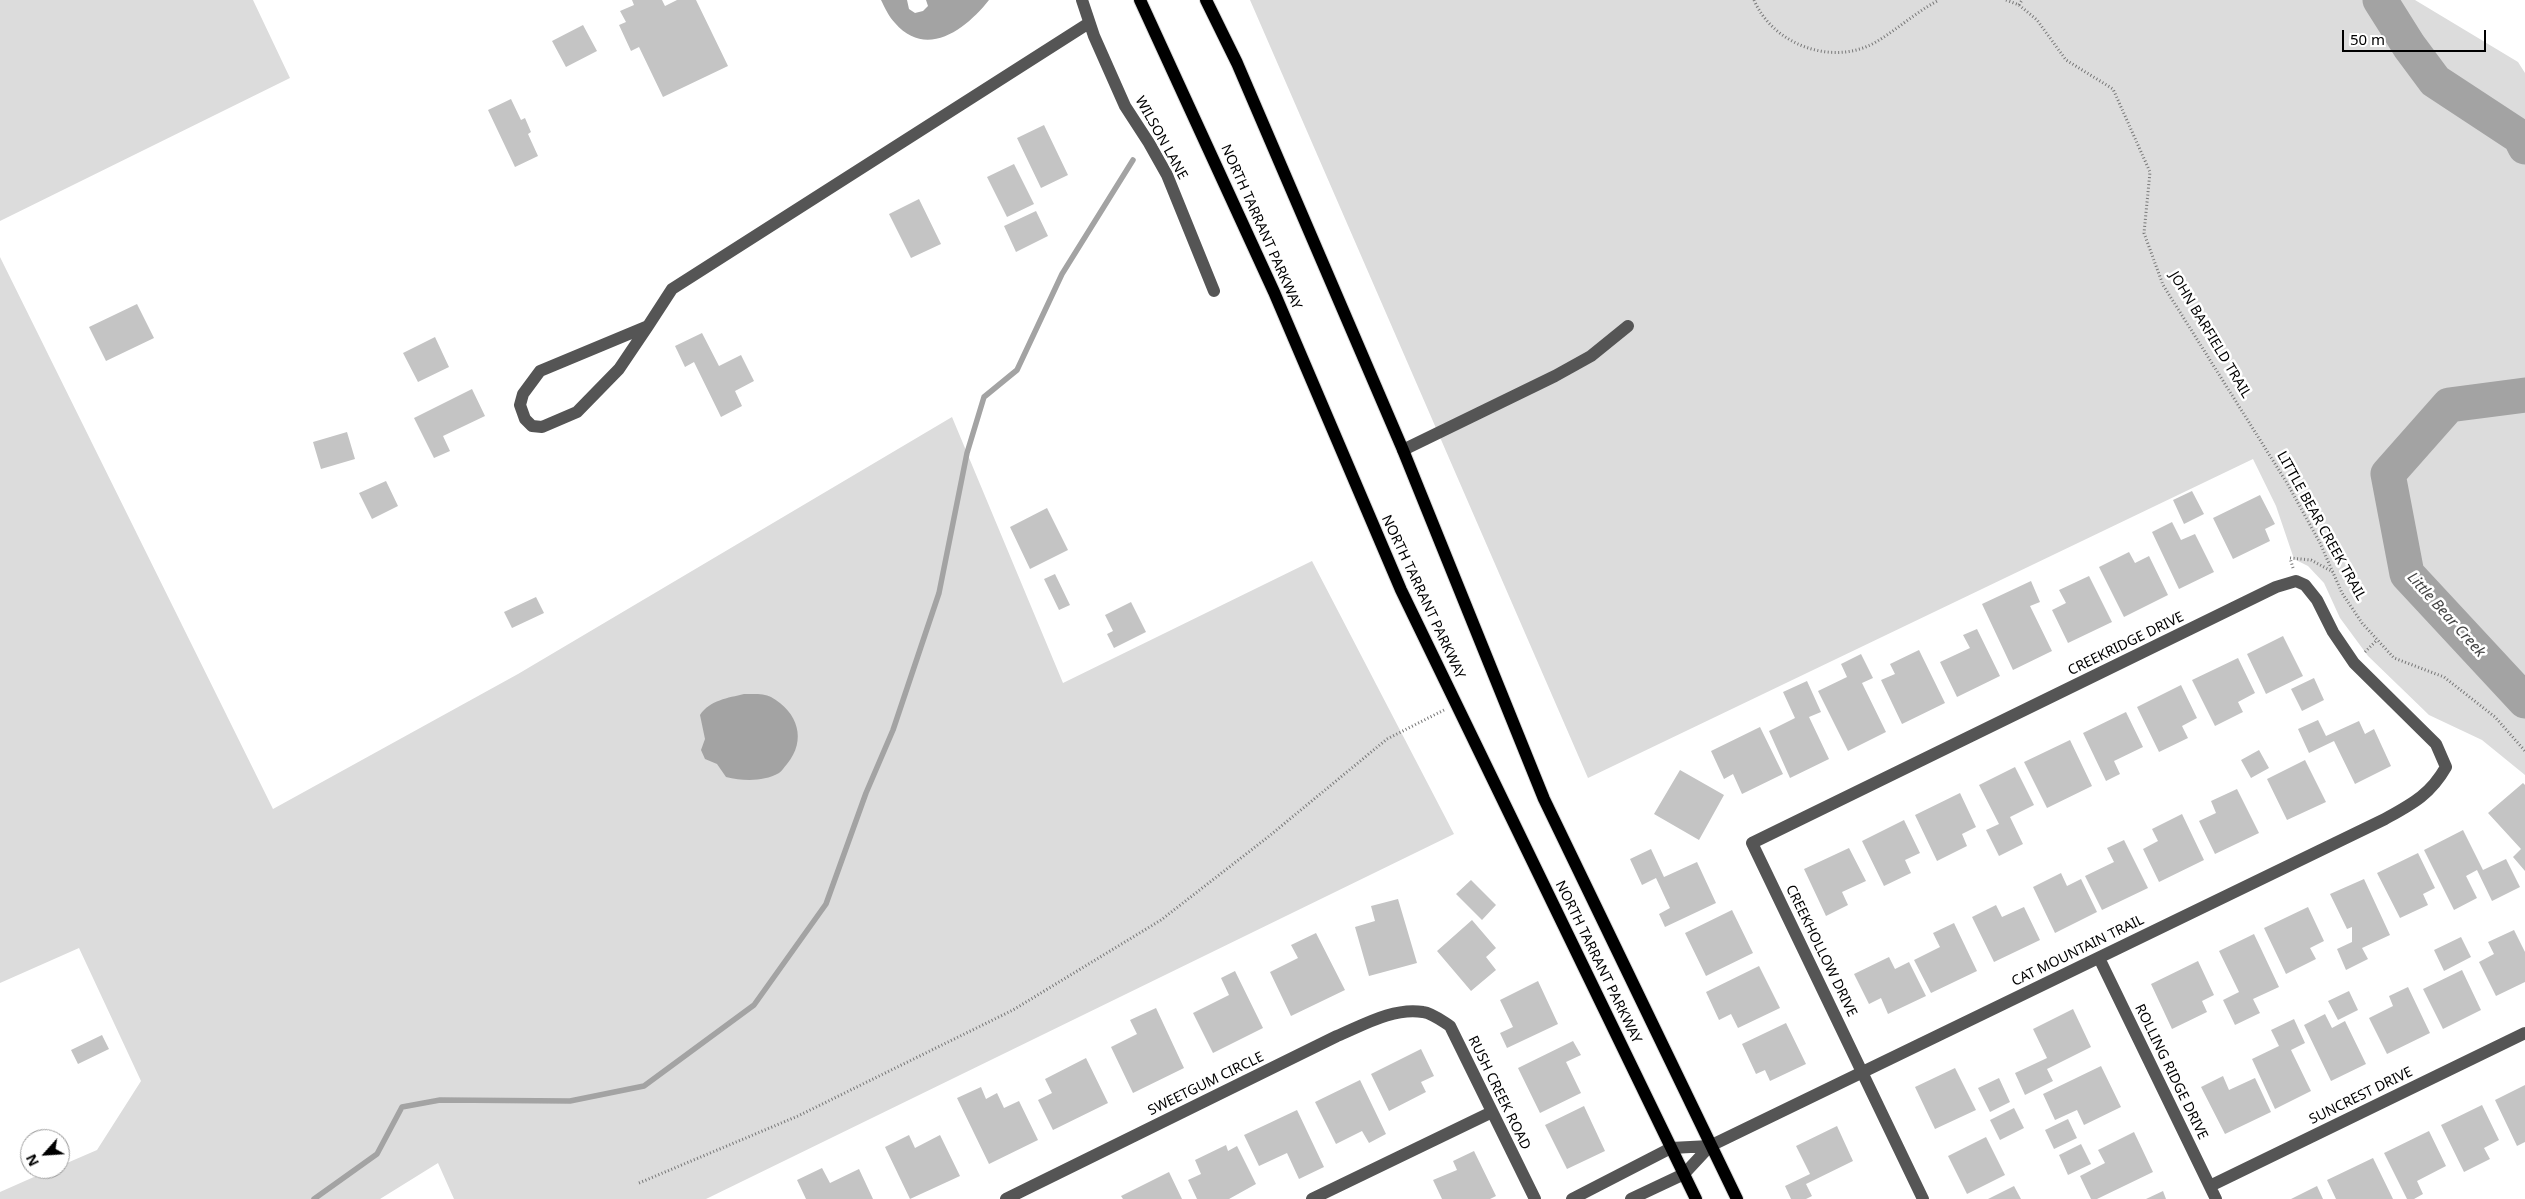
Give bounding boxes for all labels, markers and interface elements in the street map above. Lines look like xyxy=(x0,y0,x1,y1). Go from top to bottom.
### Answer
scale bar xyxy=(2345,20,2489,52)
text: 50 m xyxy=(2350,29,2385,49)
street label: WILSON LANE xyxy=(1131,93,1191,183)
street label: NORTH TARRANT PARKWAY xyxy=(1217,142,1305,312)
street label: JOHN BARFIELD TRAIL xyxy=(2166,269,2254,401)
street label: LITTLE BEAR CREEK TRAIL xyxy=(2273,449,2369,603)
street label: NORTH TARRANT PARKWAY xyxy=(1378,512,1468,682)
water label: Little Bear Creek xyxy=(2403,569,2489,661)
street label: CREEKRIDGE DRIVE xyxy=(2065,609,2187,679)
street label: NORTH TARRANT PARKWAY xyxy=(1551,878,1645,1046)
street label: CREEKHOLLOW DRIVE xyxy=(1782,882,1860,1020)
street label: CAT MOUNTAIN TRAIL xyxy=(2009,912,2147,990)
street label: ROLLING RIDGE DRIVE xyxy=(2131,1002,2211,1142)
street label: RUSH CREEK ROAD xyxy=(1464,1033,1534,1153)
street label: SWEETGUM CIRCLE xyxy=(1145,1049,1267,1119)
street label: SUNCREST DRIVE xyxy=(2307,1064,2415,1128)
north arrow xyxy=(20,1129,70,1179)
text: N xyxy=(21,1151,43,1170)

